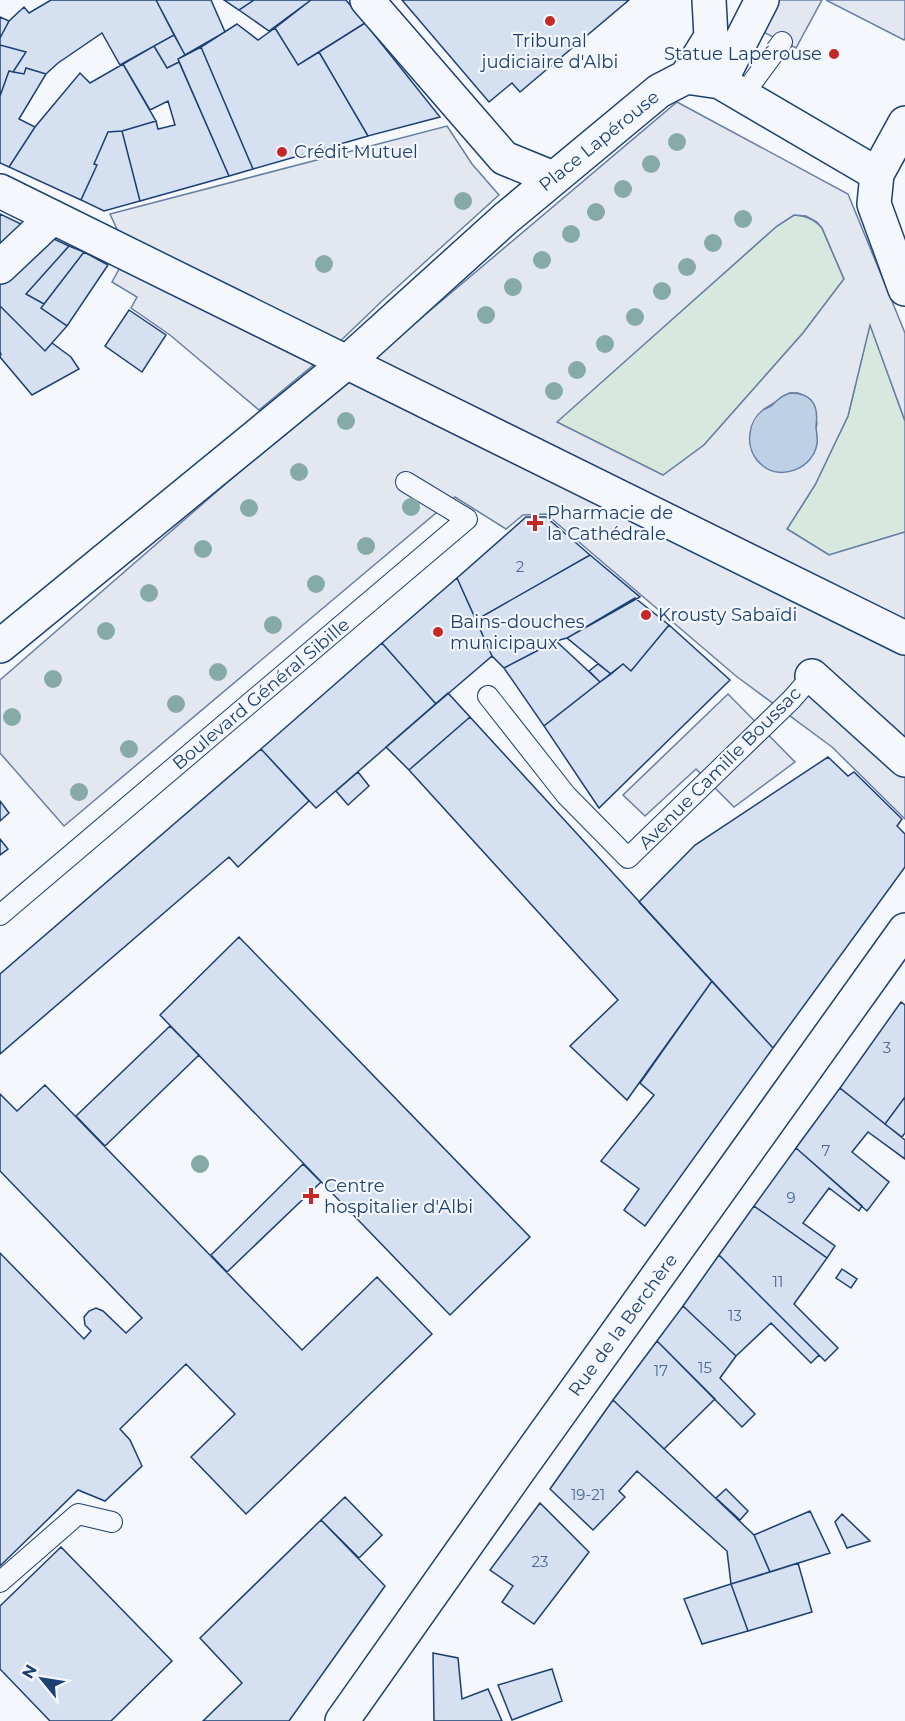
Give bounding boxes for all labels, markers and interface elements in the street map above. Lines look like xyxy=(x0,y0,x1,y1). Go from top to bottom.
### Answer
marker: Tribunal judiciaire d'Albi xyxy=(543,14,557,28)
place label: Tribunal judiciaire d'Albi xyxy=(480,30,618,73)
place label: Statue Lapérouse xyxy=(664,43,822,65)
marker: Statue Lapérouse xyxy=(827,47,841,61)
street label: Place Lapérouse xyxy=(534,86,664,196)
place label: Crédit Mutuel xyxy=(294,141,418,163)
marker: Crédit Mutuel xyxy=(275,145,289,159)
place label: Pharmacie de la Cathédrale xyxy=(547,502,673,545)
marker: Pharmacie de la Cathédrale xyxy=(528,516,542,530)
house number: 2 xyxy=(516,557,524,576)
place label: Krousty Sabaïdi xyxy=(658,604,797,626)
marker: Krousty Sabaïdi xyxy=(639,608,653,622)
place label: Bains-douches municipaux xyxy=(450,611,585,654)
street label: Boulevard Général Sibille xyxy=(168,613,354,775)
marker: Bains-douches municipaux xyxy=(431,625,445,639)
street label: Avenue Camille Boussac xyxy=(634,682,806,854)
house number: 3 xyxy=(883,1038,891,1057)
house number: 7 xyxy=(822,1141,831,1160)
place label: Centre hospitalier d'Albi xyxy=(324,1175,473,1218)
marker: Centre hospitalier d'Albi xyxy=(302,1187,320,1205)
house number: 9 xyxy=(786,1188,796,1207)
street label: Rue de la Berchère xyxy=(564,1249,682,1401)
house number: 11 xyxy=(773,1272,783,1291)
house number: 13 xyxy=(728,1306,742,1325)
house number: 15 xyxy=(698,1358,712,1377)
house number: 17 xyxy=(654,1361,668,1380)
house number: 19-21 xyxy=(571,1485,605,1504)
house number: 23 xyxy=(532,1552,548,1571)
north arrow xyxy=(12,1649,72,1709)
text: N xyxy=(18,1661,41,1682)

